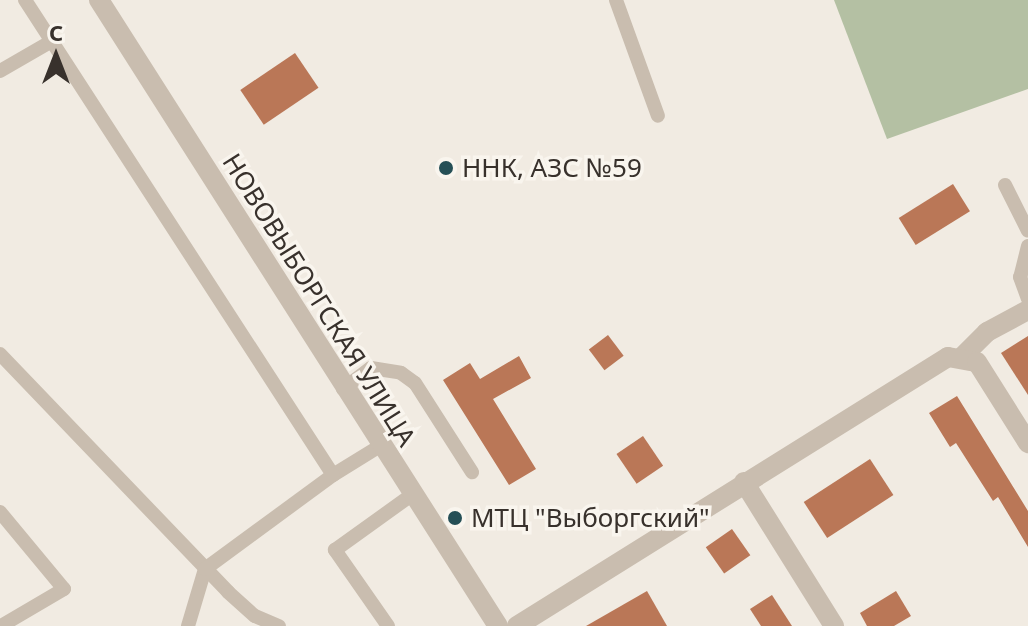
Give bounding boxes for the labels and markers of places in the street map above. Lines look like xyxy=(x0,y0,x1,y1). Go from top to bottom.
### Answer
place label: ННК, АЗС №59 xyxy=(462,152,642,184)
marker: ННК, АЗС №59 xyxy=(437,159,455,177)
place label: МТЦ "Выборгский" xyxy=(471,502,710,534)
marker: МТЦ "Выборгский" xyxy=(446,509,464,527)

